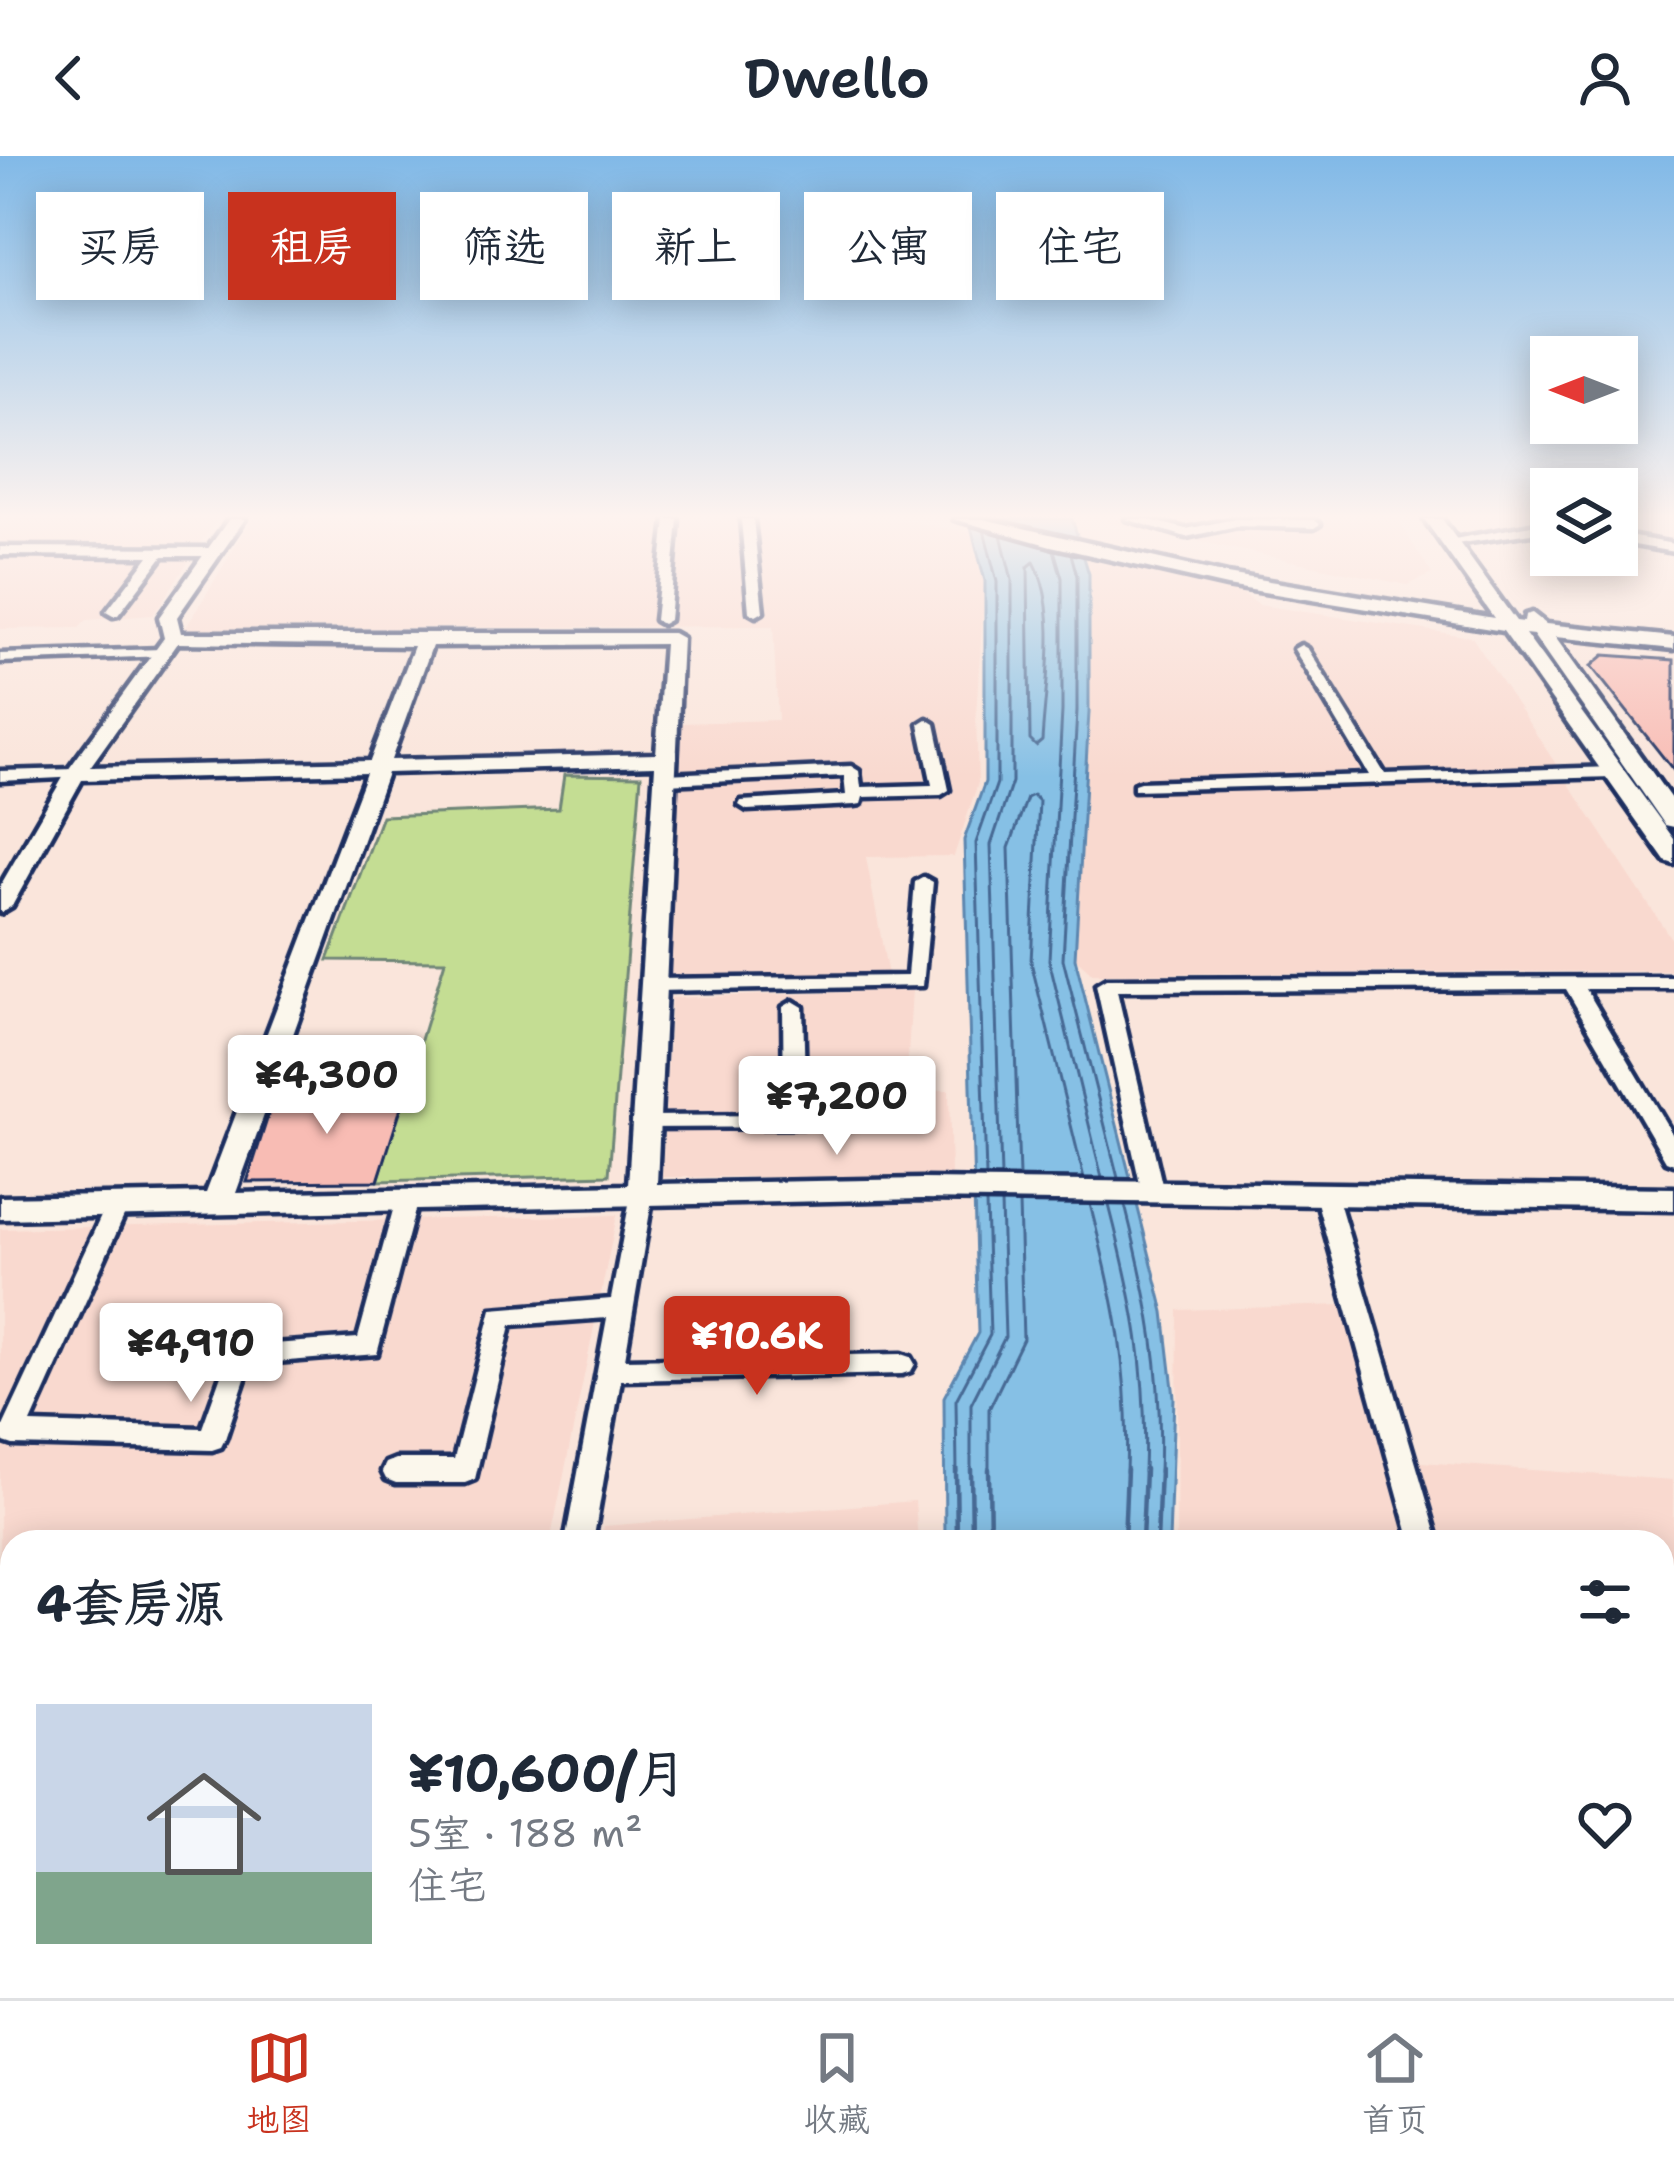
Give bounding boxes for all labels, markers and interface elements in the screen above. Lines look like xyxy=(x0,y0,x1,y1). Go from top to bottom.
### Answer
text: Dwello xyxy=(744,42,930,114)
icon: back xyxy=(36,45,102,111)
icon: person xyxy=(1572,45,1638,111)
chip: 买房 xyxy=(36,192,204,300)
chip: 租房 xyxy=(228,192,396,300)
chip: 筛选 xyxy=(420,192,588,300)
chip: 新上 xyxy=(612,192,780,300)
chip: 公寓 xyxy=(804,192,972,300)
chip: 住宅 xyxy=(996,192,1164,300)
north arrow xyxy=(1530,336,1638,444)
map controls xyxy=(1530,336,1638,576)
button: layers xyxy=(1530,468,1638,576)
pin: ¥4,300 xyxy=(229,1035,425,1137)
text: ¥4,300 xyxy=(255,1048,399,1100)
pin: ¥7,200 xyxy=(739,1056,935,1158)
text: ¥7,200 xyxy=(766,1069,908,1121)
pin: ¥10.6K xyxy=(659,1296,855,1398)
pin: ¥4,910 xyxy=(93,1303,289,1405)
text: ¥10.6K xyxy=(691,1309,823,1361)
text: ¥4,910 xyxy=(127,1316,255,1368)
text: 4套房源 xyxy=(36,1569,225,1637)
icon: filters xyxy=(1572,1569,1638,1635)
text: ¥10,600/月 xyxy=(408,1739,687,1807)
icon: home xyxy=(132,1752,276,1896)
icon: heart xyxy=(1572,1791,1638,1857)
text: 5室 · 188 m² xyxy=(408,1807,643,1859)
text: 住宅 xyxy=(408,1859,486,1911)
tab: 地图 xyxy=(246,2025,312,2142)
tab: 收藏 xyxy=(804,2025,870,2142)
tab: 首页 xyxy=(1362,2025,1428,2142)

